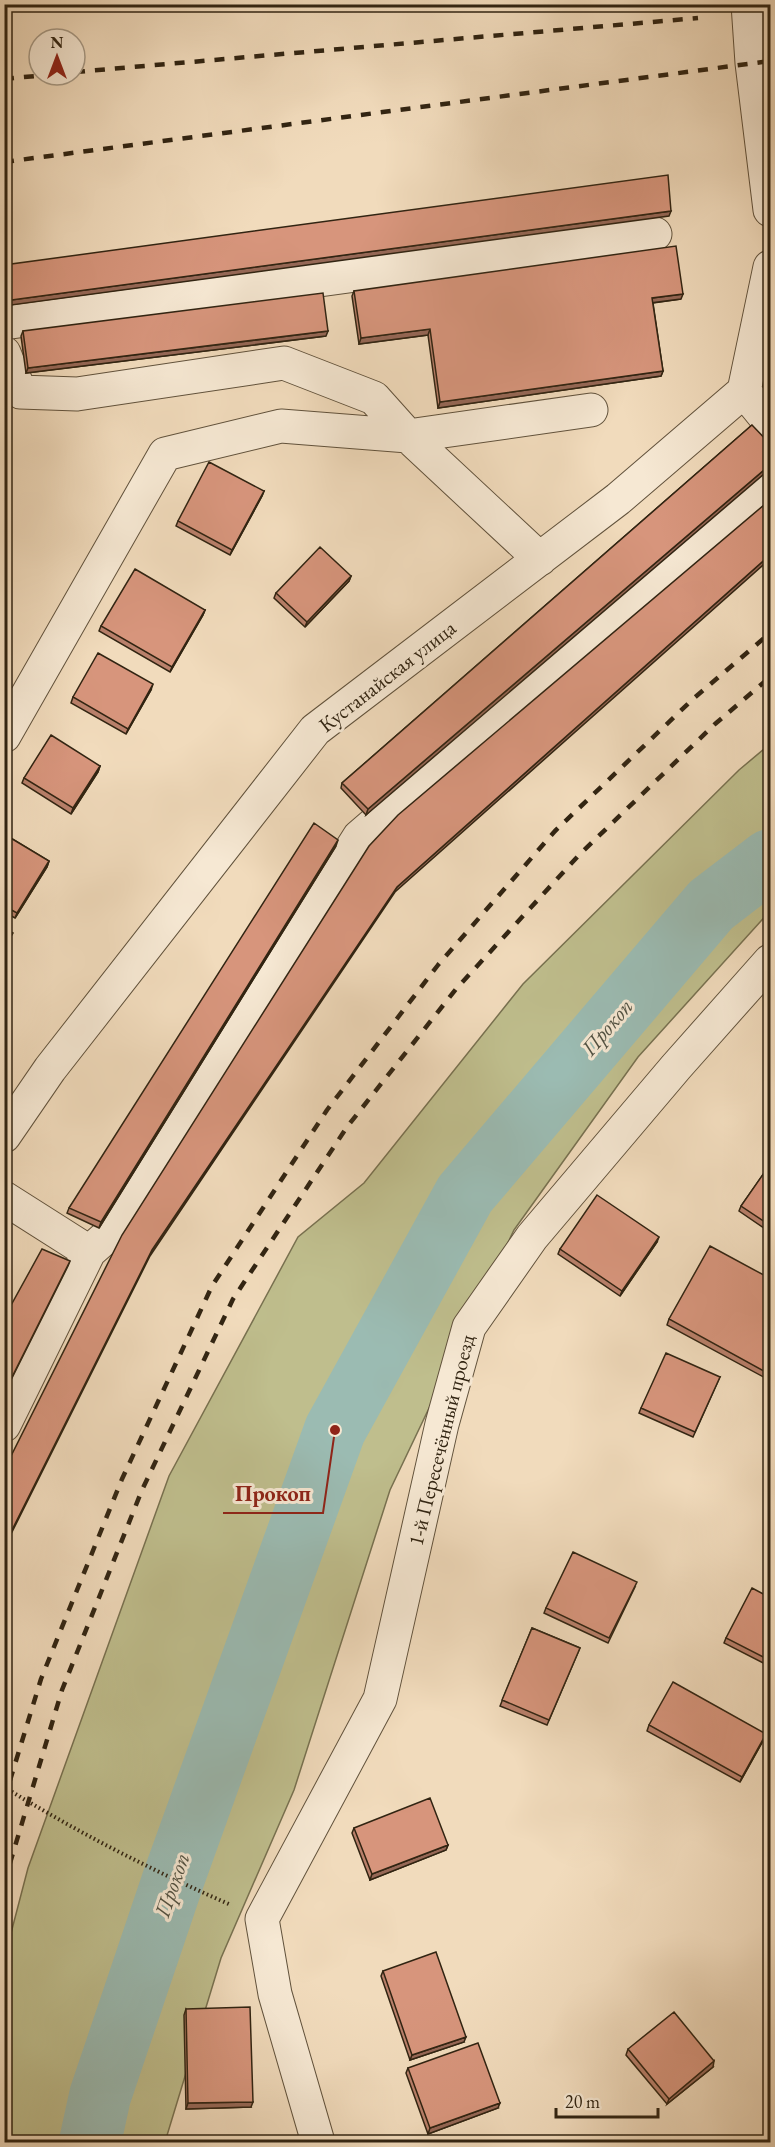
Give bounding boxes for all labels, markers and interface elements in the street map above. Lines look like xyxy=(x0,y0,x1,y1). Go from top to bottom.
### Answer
north arrow xyxy=(27,27,87,87)
text: N xyxy=(51,32,64,53)
street label: Кустанайская улица xyxy=(313,614,461,738)
water label: Прокоп xyxy=(574,992,639,1062)
street label: 1-й Пересечённый проезд xyxy=(402,1331,480,1548)
callout: Прокоп xyxy=(223,1473,323,1513)
text: Прокоп xyxy=(235,1479,311,1508)
water label: Прокоп xyxy=(147,1849,196,1922)
scale bar xyxy=(556,2081,658,2119)
text: 20 m xyxy=(565,2090,600,2113)

